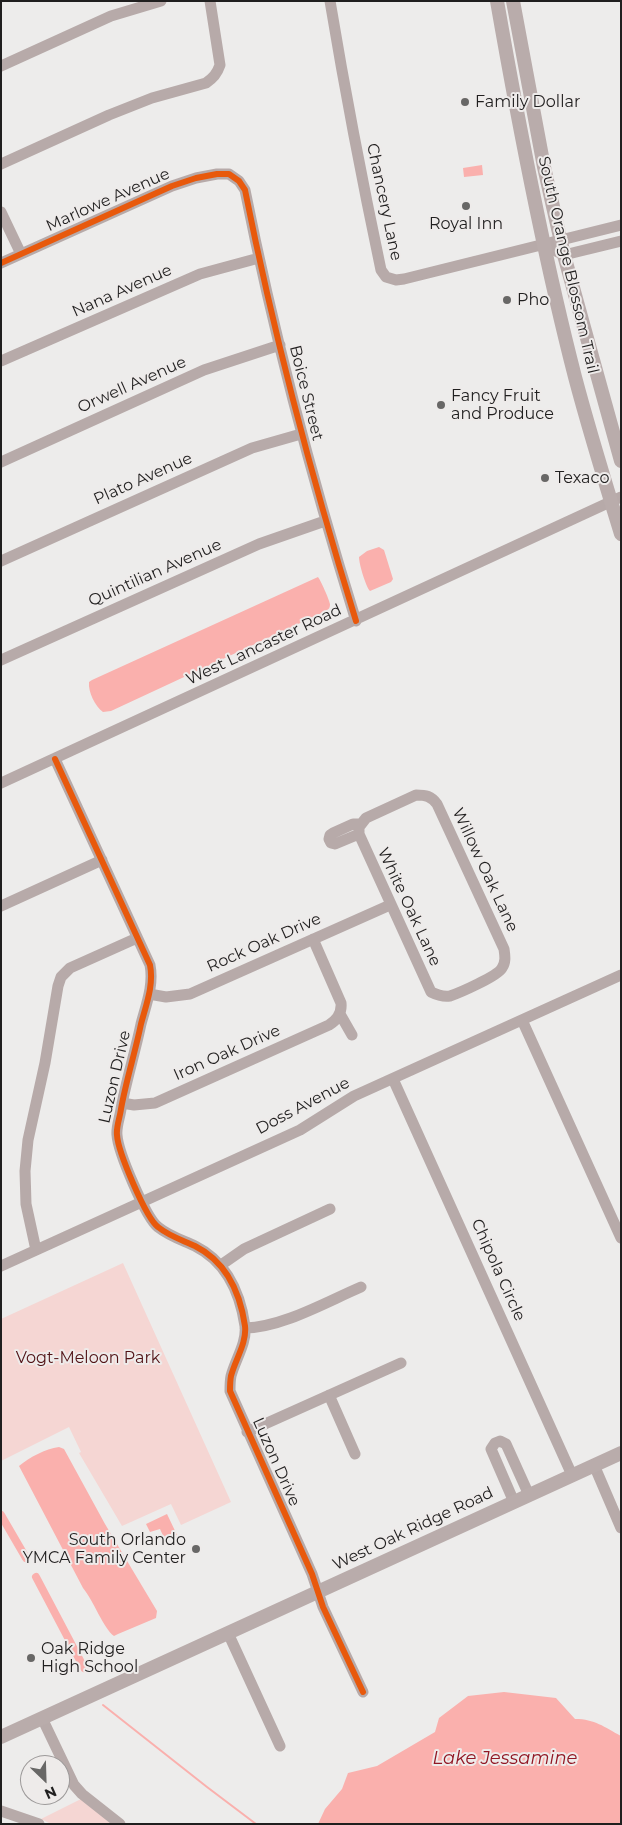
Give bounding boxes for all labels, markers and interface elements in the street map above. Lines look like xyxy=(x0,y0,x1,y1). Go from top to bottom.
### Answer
place label: Family Dollar xyxy=(475,92,580,112)
marker: Family Dollar xyxy=(459,96,471,108)
street label: Chancery Lane xyxy=(362,142,406,262)
street label: South Orange Blossom Trail xyxy=(534,155,602,375)
street label: Marlowe Avenue xyxy=(43,164,173,236)
marker: Royal Inn xyxy=(460,200,472,212)
place label: Royal Inn xyxy=(429,214,503,234)
street label: Nana Avenue xyxy=(69,260,175,322)
place label: Pho xyxy=(517,290,549,310)
marker: Pho xyxy=(501,294,513,306)
street label: Boice Street xyxy=(285,343,327,443)
street label: Orwell Avenue xyxy=(75,352,189,418)
place label: Fancy Fruit and Produce xyxy=(451,386,554,424)
marker: Fancy Fruit and Produce xyxy=(435,399,447,411)
street label: Plato Avenue xyxy=(91,449,195,509)
place label: Texaco xyxy=(555,468,609,488)
marker: Texaco xyxy=(539,472,551,484)
street label: Quintilian Avenue xyxy=(86,535,224,611)
street label: West Lancaster Road xyxy=(183,601,345,689)
street label: Willow Oak Lane xyxy=(448,805,522,935)
street label: White Oak Lane xyxy=(373,845,445,969)
street label: Rock Oak Drive xyxy=(204,909,324,977)
street label: Iron Oak Drive xyxy=(171,1021,283,1085)
street label: Luzon Drive xyxy=(95,1029,135,1125)
street label: Doss Avenue xyxy=(253,1073,353,1139)
street label: Chipola Circle xyxy=(467,1216,529,1324)
park label: Vogt-Meloon Park xyxy=(16,1348,160,1368)
street label: Luzon Drive xyxy=(248,1415,304,1509)
street label: West Oak Ridge Road xyxy=(330,1483,496,1575)
place label: South Orlando YMCA Family Center xyxy=(23,1530,186,1568)
marker: South Orlando YMCA Family Center xyxy=(190,1543,202,1555)
place label: Oak Ridge High School xyxy=(41,1639,138,1677)
marker: Oak Ridge High School xyxy=(25,1652,37,1664)
water label: Lake Jessamine xyxy=(433,1748,577,1770)
north arrow xyxy=(20,1755,70,1805)
text: N xyxy=(42,1782,60,1803)

